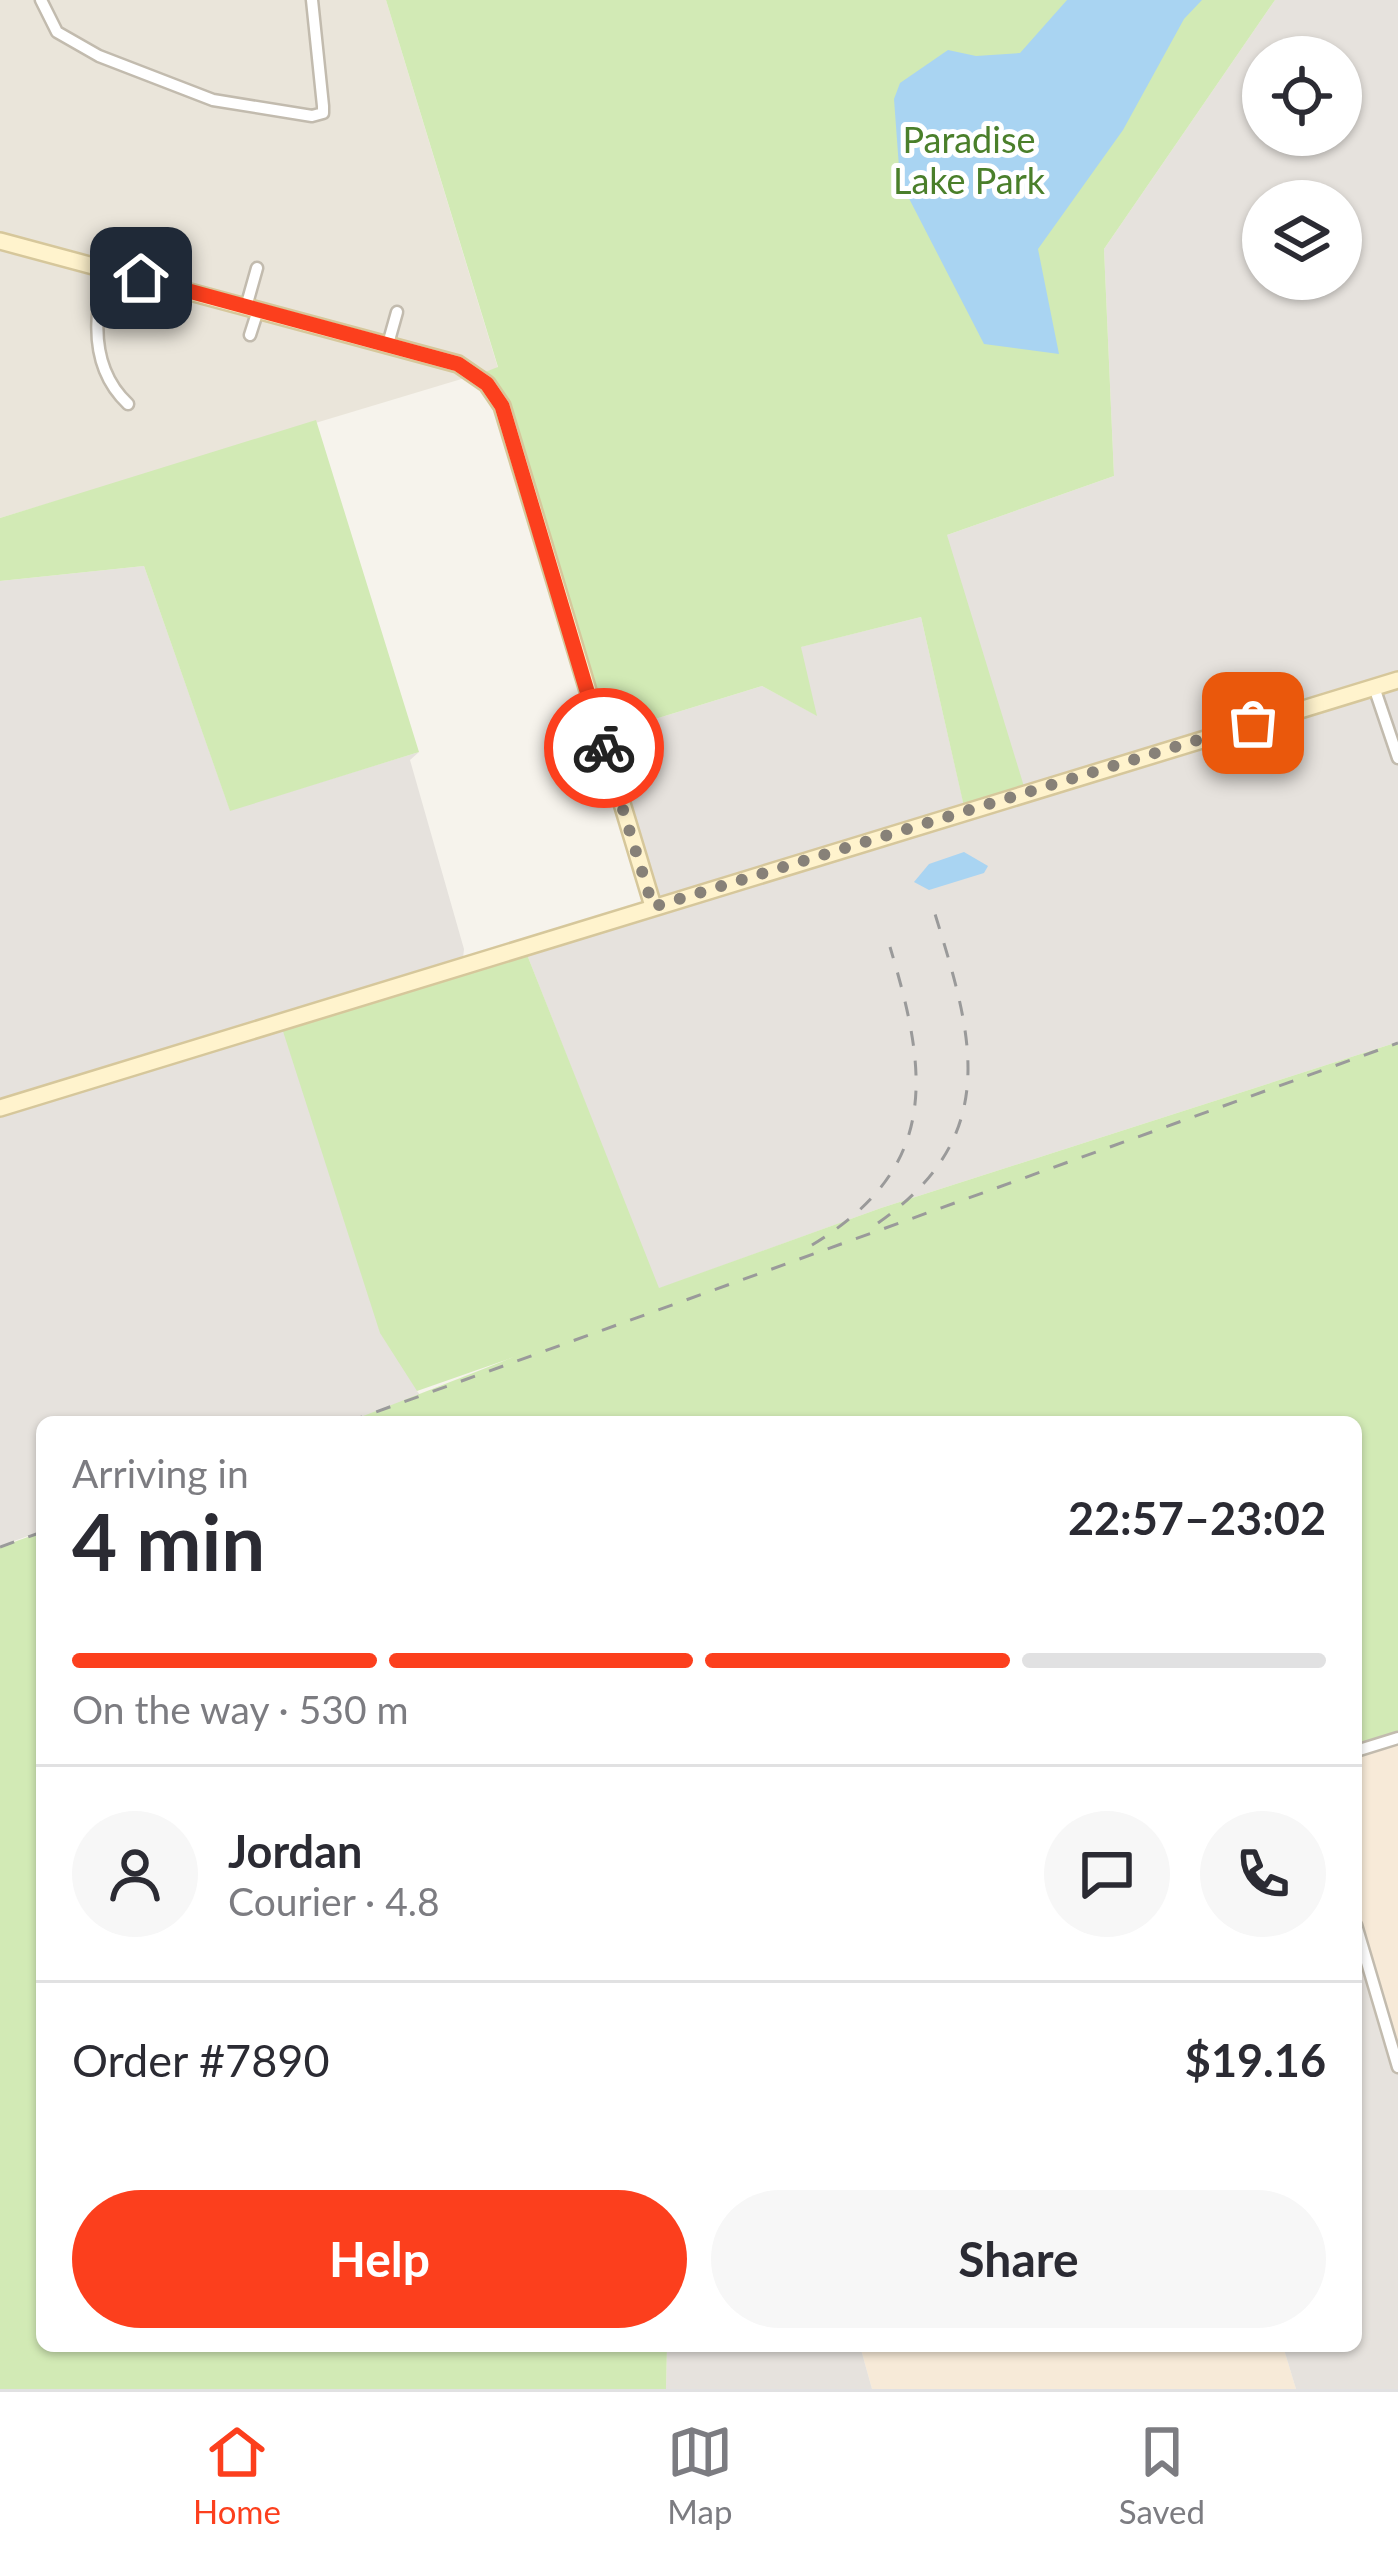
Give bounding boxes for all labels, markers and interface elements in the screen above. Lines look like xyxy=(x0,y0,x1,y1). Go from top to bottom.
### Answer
map controls xyxy=(1242,36,1362,300)
button: locate xyxy=(1242,36,1362,156)
park label: Paradise Lake Park xyxy=(893,117,1046,202)
button: layers xyxy=(1242,180,1362,300)
pin xyxy=(90,227,192,329)
icon: home xyxy=(108,245,174,311)
pin xyxy=(1202,672,1304,774)
courier xyxy=(544,688,664,808)
icon: bag xyxy=(1220,690,1286,756)
icon: bike xyxy=(571,715,637,781)
text: Arriving in xyxy=(72,1450,249,1496)
text: 22:57–23:02 xyxy=(1068,1491,1326,1545)
text: 4 min xyxy=(72,1494,265,1588)
text: On the way · 530 m xyxy=(72,1686,409,1732)
button: person xyxy=(72,1811,198,1937)
button: chat xyxy=(1044,1811,1170,1937)
button: phone xyxy=(1200,1811,1326,1937)
text: Jordan xyxy=(228,1824,362,1878)
text: Courier · 4.8 xyxy=(228,1878,440,1924)
text: Order #7890 xyxy=(72,2033,330,2087)
text: $19.16 xyxy=(1185,2033,1326,2087)
button: Help xyxy=(72,2190,687,2328)
button: Share xyxy=(711,2190,1326,2328)
tab: Home xyxy=(193,2419,281,2531)
tab: Map xyxy=(667,2419,733,2531)
tab: Saved xyxy=(1119,2419,1205,2531)

